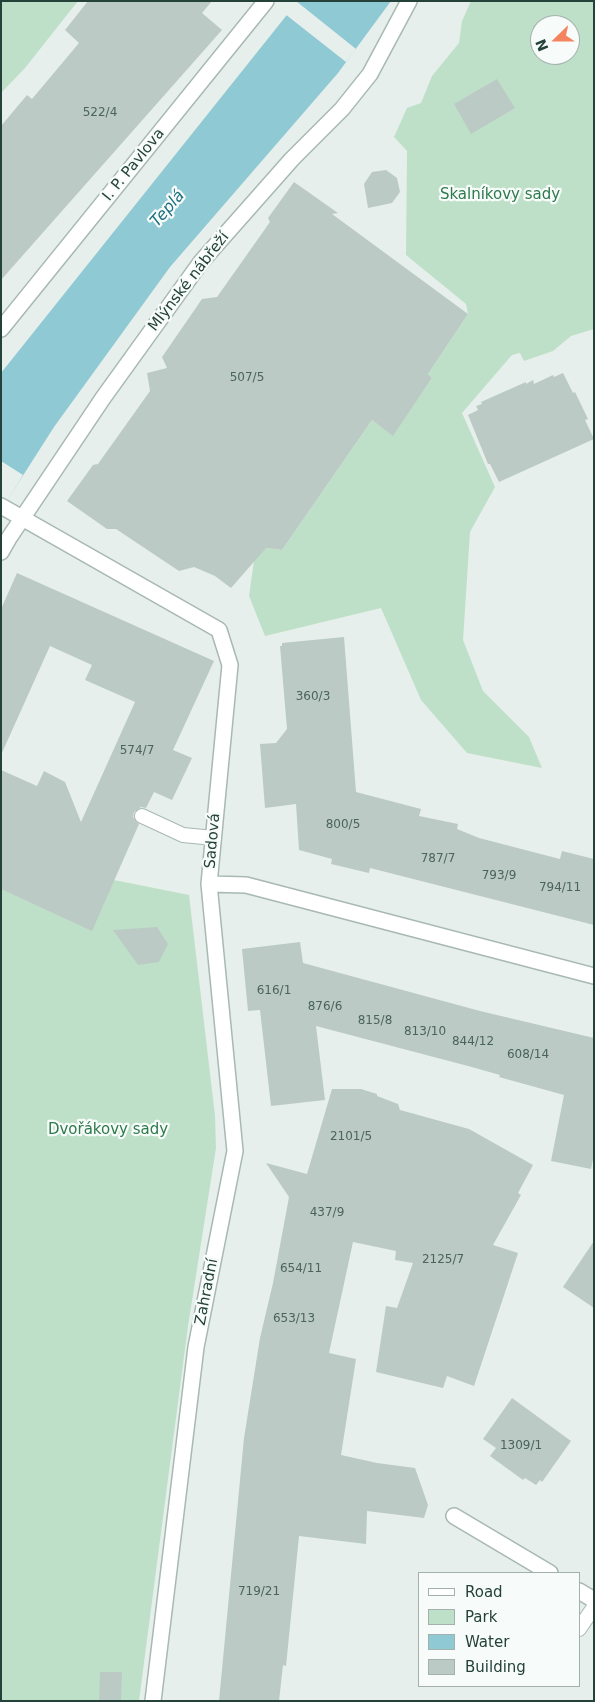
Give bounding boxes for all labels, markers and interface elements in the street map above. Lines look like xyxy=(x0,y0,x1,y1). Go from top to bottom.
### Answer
north arrow xyxy=(530,15,580,65)
text: N xyxy=(532,37,552,54)
house number: 522/4 xyxy=(83,106,117,120)
street label: I. P. Pavlova xyxy=(99,125,169,205)
park label: Skalníkovy sady xyxy=(440,186,560,204)
water label: Teplá xyxy=(147,187,189,231)
street label: Mlýnské nábřeží xyxy=(145,229,233,335)
house number: 507/5 xyxy=(230,371,264,385)
house number: 360/3 xyxy=(296,690,330,704)
house number: 574/7 xyxy=(120,744,154,758)
street label: Sadová xyxy=(202,813,224,869)
house number: 800/5 xyxy=(326,818,360,832)
house number: 787/7 xyxy=(421,852,455,866)
house number: 793/9 xyxy=(482,869,516,883)
house number: 794/11 xyxy=(539,881,581,895)
house number: 616/1 xyxy=(257,984,291,998)
house number: 876/6 xyxy=(308,1000,342,1014)
house number: 815/8 xyxy=(358,1014,392,1028)
house number: 813/10 xyxy=(404,1025,446,1039)
house number: 844/12 xyxy=(452,1035,494,1049)
house number: 608/14 xyxy=(507,1048,549,1062)
park label: Dvořákovy sady xyxy=(48,1121,168,1139)
house number: 2101/5 xyxy=(330,1130,372,1144)
house number: 437/9 xyxy=(310,1206,344,1220)
house number: 2125/7 xyxy=(422,1253,464,1267)
street label: Zahradní xyxy=(192,1257,222,1327)
house number: 654/11 xyxy=(280,1262,322,1276)
house number: 653/13 xyxy=(273,1312,315,1326)
house number: 1309/1 xyxy=(500,1439,542,1453)
legend xyxy=(418,1572,580,1687)
text: Road xyxy=(465,1583,503,1601)
house number: 719/21 xyxy=(238,1585,280,1599)
text: Park xyxy=(465,1608,497,1626)
text: Water xyxy=(465,1633,509,1651)
text: Building xyxy=(465,1658,526,1676)

